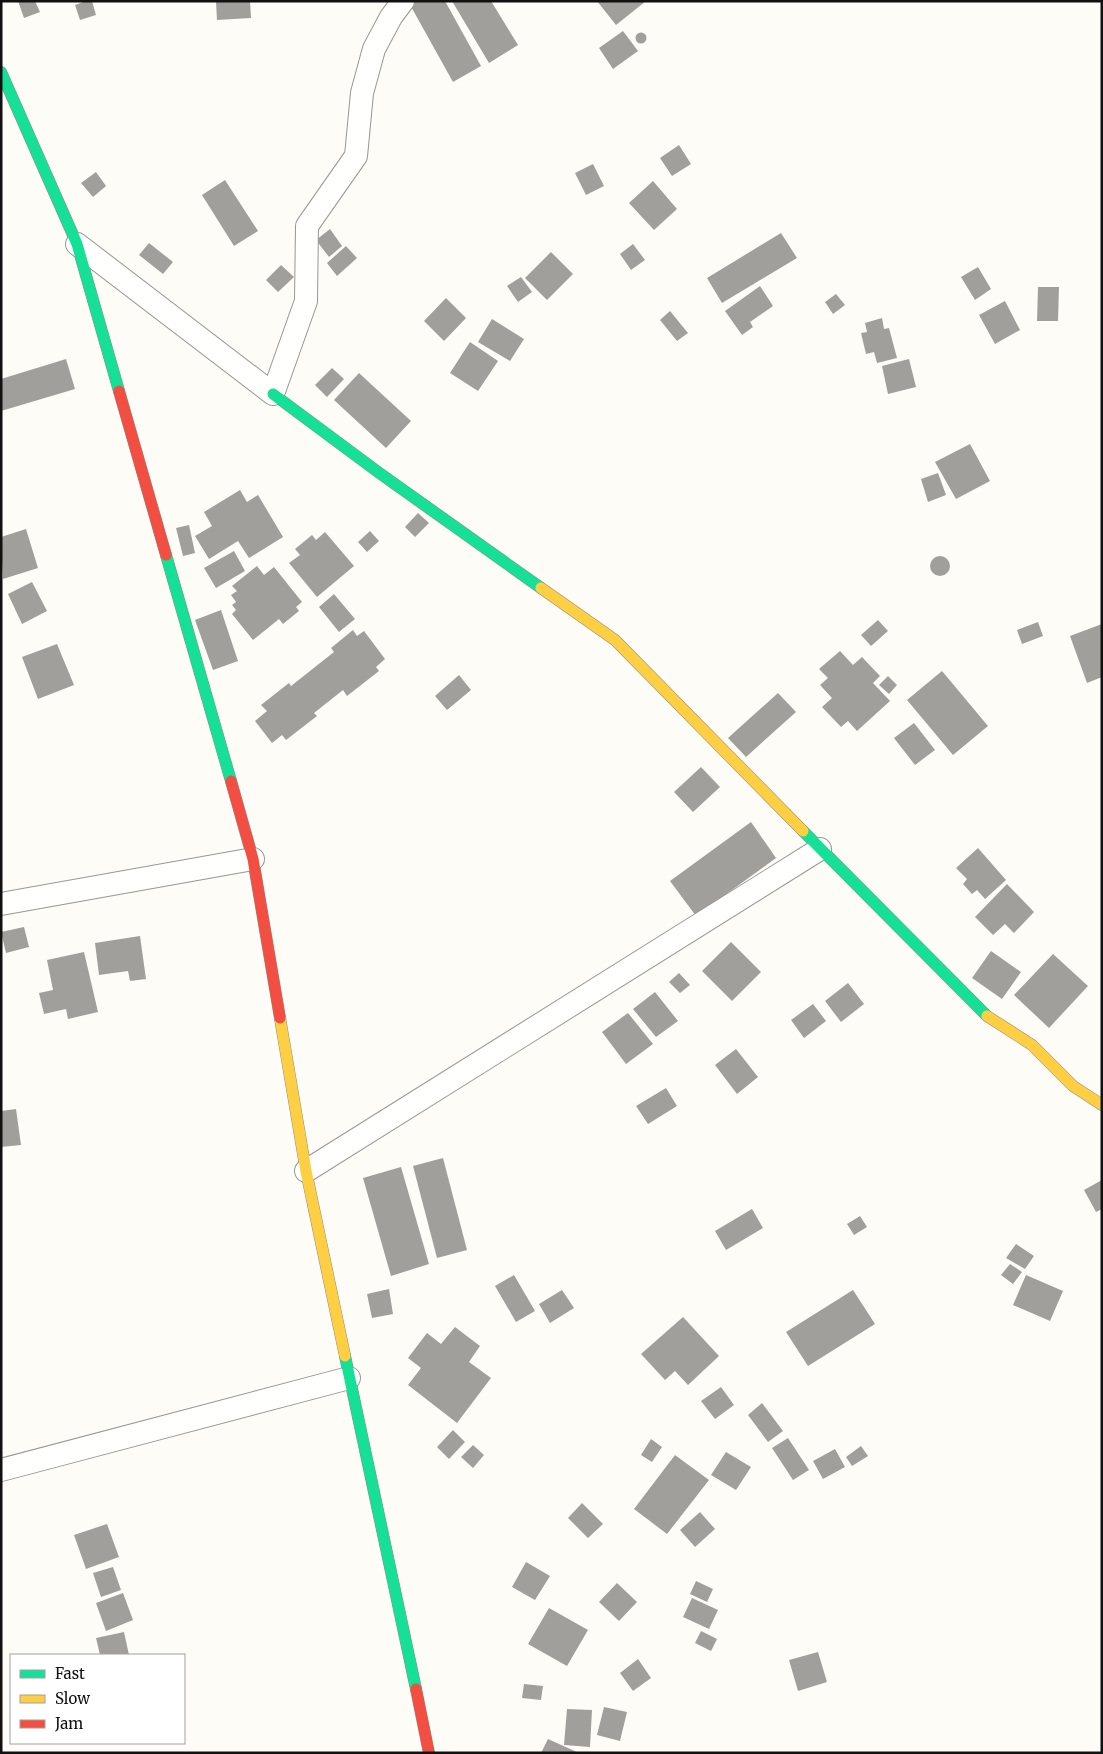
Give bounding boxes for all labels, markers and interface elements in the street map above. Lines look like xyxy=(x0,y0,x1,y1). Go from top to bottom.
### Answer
legend xyxy=(10,1654,185,1744)
text: Fast xyxy=(55,1664,85,1683)
text: Slow xyxy=(55,1689,90,1708)
text: Jam xyxy=(54,1714,83,1733)

